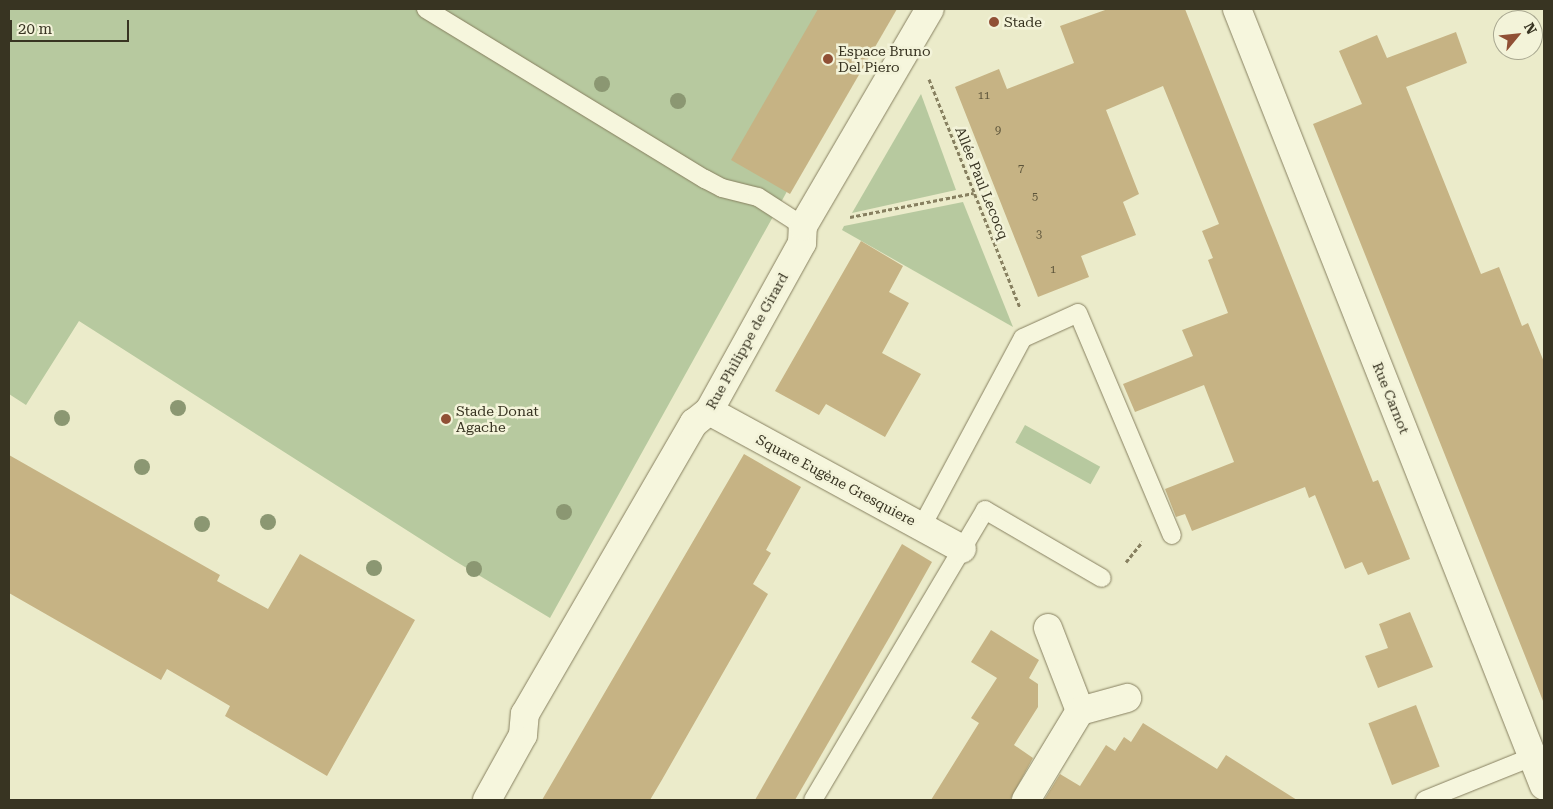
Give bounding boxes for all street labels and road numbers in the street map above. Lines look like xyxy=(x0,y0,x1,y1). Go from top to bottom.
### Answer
street label: Allée Paul Lecocq xyxy=(952,124,1012,242)
street label: Rue Philippe de Girard xyxy=(702,270,792,412)
street label: Rue Carnot xyxy=(1369,360,1413,436)
street label: Square Eugène Gresquiere xyxy=(753,431,919,529)

